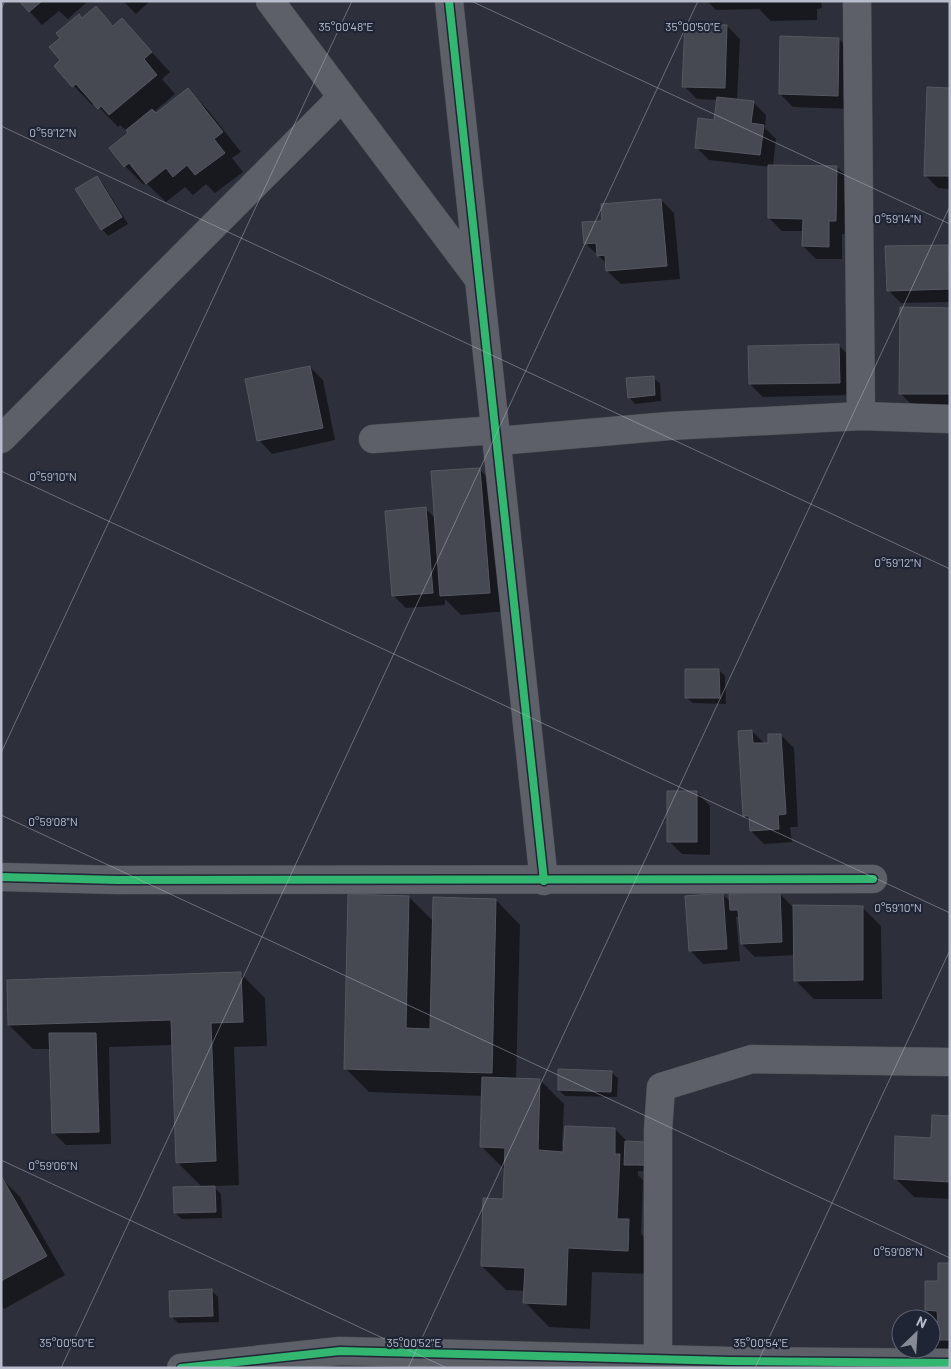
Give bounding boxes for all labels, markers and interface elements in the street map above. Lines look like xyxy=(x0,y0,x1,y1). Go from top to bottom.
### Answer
text: 35°00'48"E xyxy=(318,19,374,33)
text: 35°00'50"E xyxy=(665,19,721,33)
text: 0°59'12"N xyxy=(29,125,77,139)
text: 0°59'14"N xyxy=(874,211,922,225)
text: 0°59'10"N xyxy=(29,469,77,483)
text: 0°59'12"N xyxy=(874,555,922,569)
text: 0°59'08"N xyxy=(28,814,78,828)
text: 0°59'10"N xyxy=(874,900,922,914)
text: 0°59'06"N xyxy=(28,1158,78,1172)
text: 0°59'08"N xyxy=(873,1244,923,1258)
north arrow xyxy=(891,1309,941,1359)
text: N xyxy=(914,1312,930,1331)
text: 35°00'50"E xyxy=(39,1335,95,1349)
text: 35°00'52"E xyxy=(386,1335,442,1349)
text: 35°00'54"E xyxy=(733,1335,789,1349)

